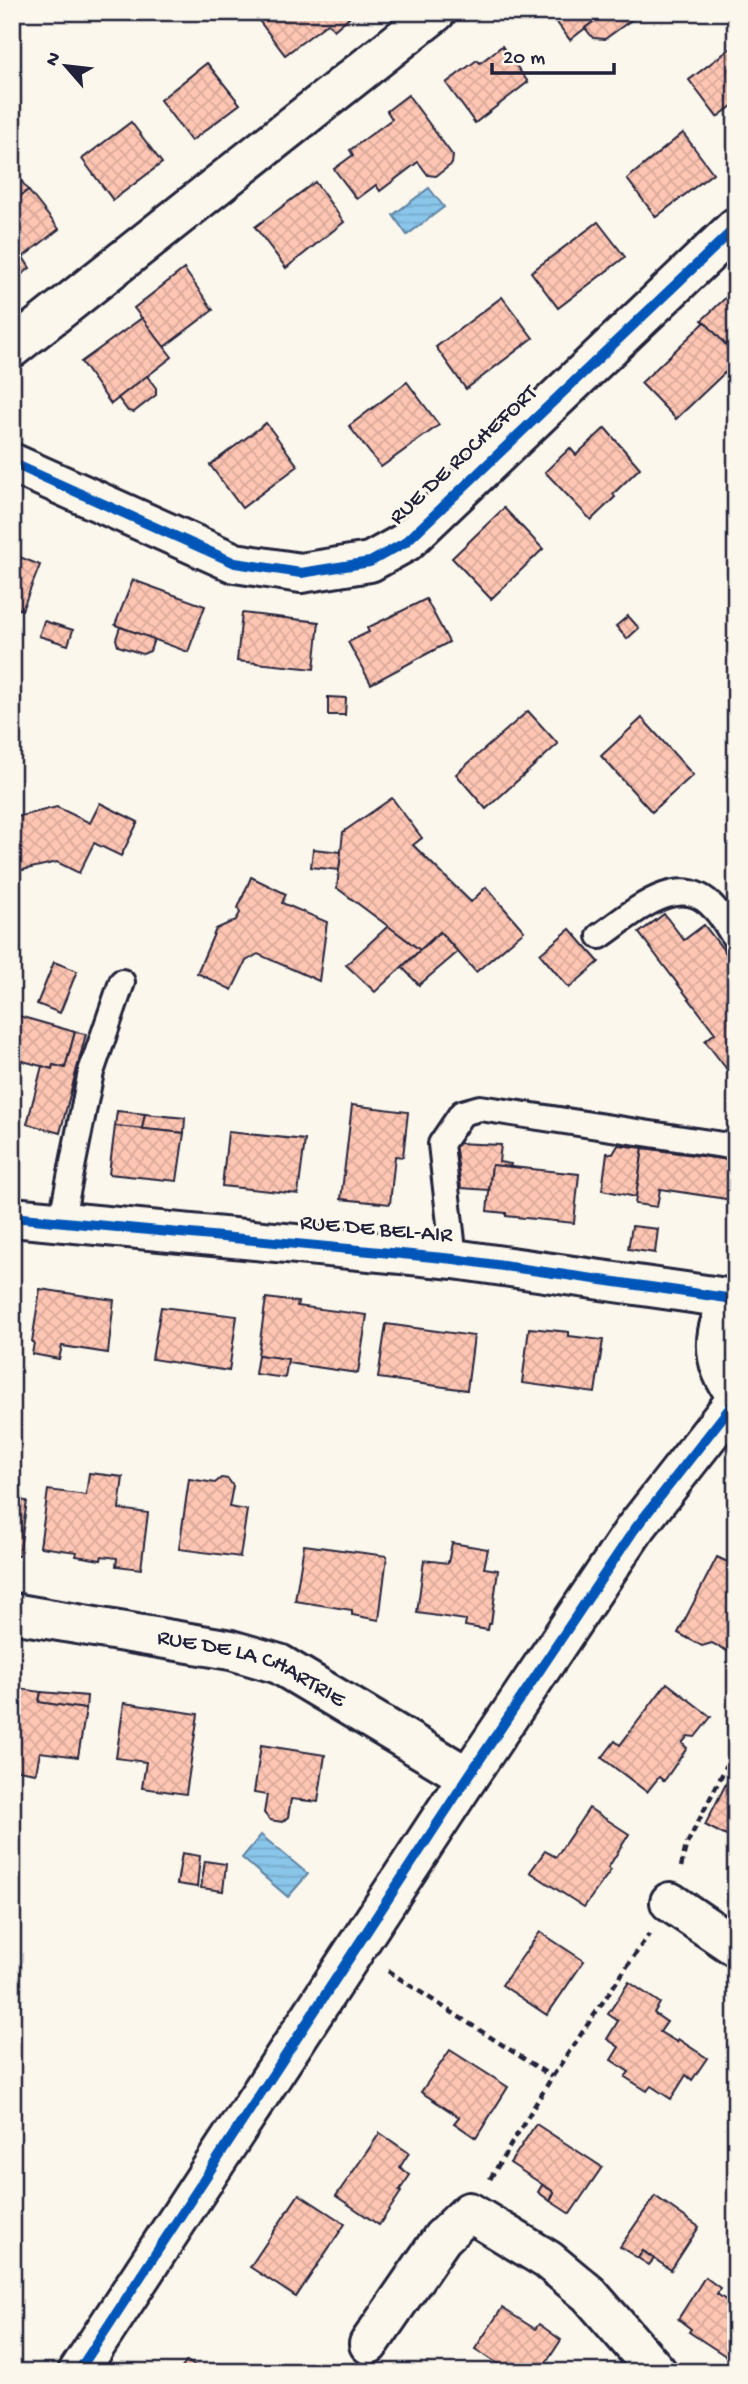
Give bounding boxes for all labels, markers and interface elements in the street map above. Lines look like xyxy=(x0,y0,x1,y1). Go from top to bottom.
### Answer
north arrow xyxy=(32,32,102,102)
scale bar xyxy=(492,32,615,76)
text: 20 m xyxy=(503,47,545,72)
text: N xyxy=(41,49,67,71)
street label: RUE DE ROCHEFORT xyxy=(384,380,544,531)
street label: RUE DE BEL-AIR xyxy=(299,1210,454,1250)
street label: RUE DE LA CHARTRIE xyxy=(155,1624,351,1715)

